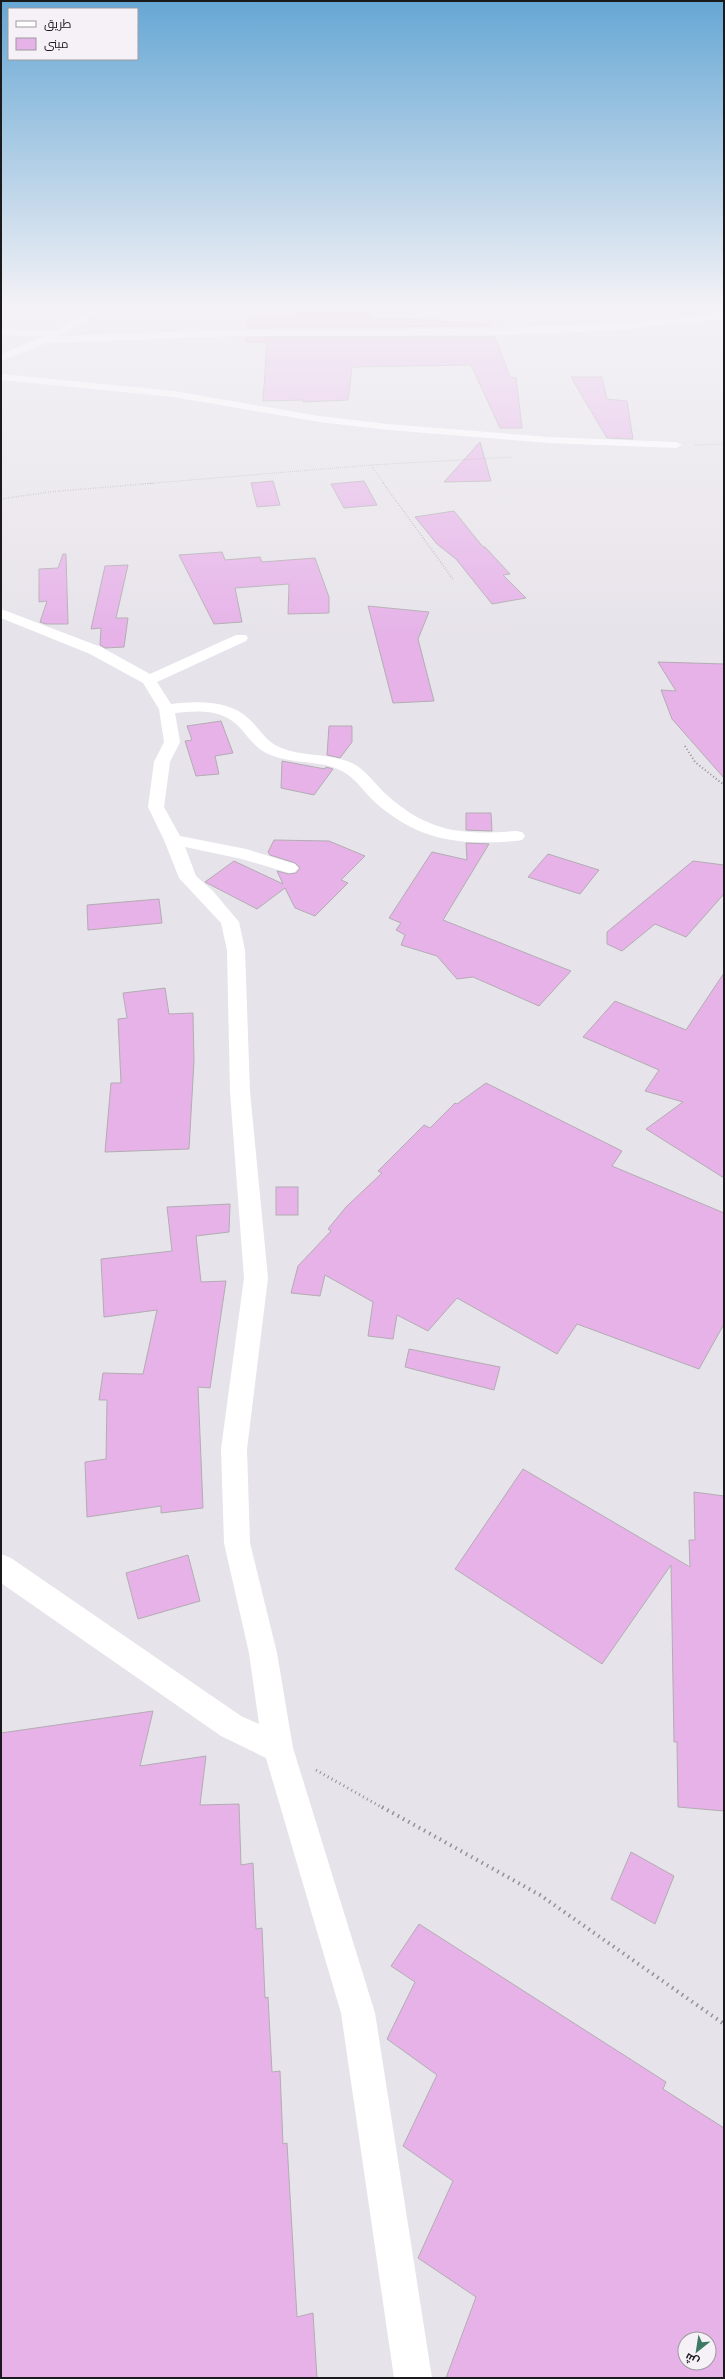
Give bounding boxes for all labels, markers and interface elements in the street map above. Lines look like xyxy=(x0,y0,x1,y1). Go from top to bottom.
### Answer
legend xyxy=(8,8,138,60)
text: طريق xyxy=(44,16,72,31)
text: مبنى xyxy=(44,36,69,51)
north arrow xyxy=(677,2331,717,2371)
text: ش xyxy=(682,2350,702,2369)

